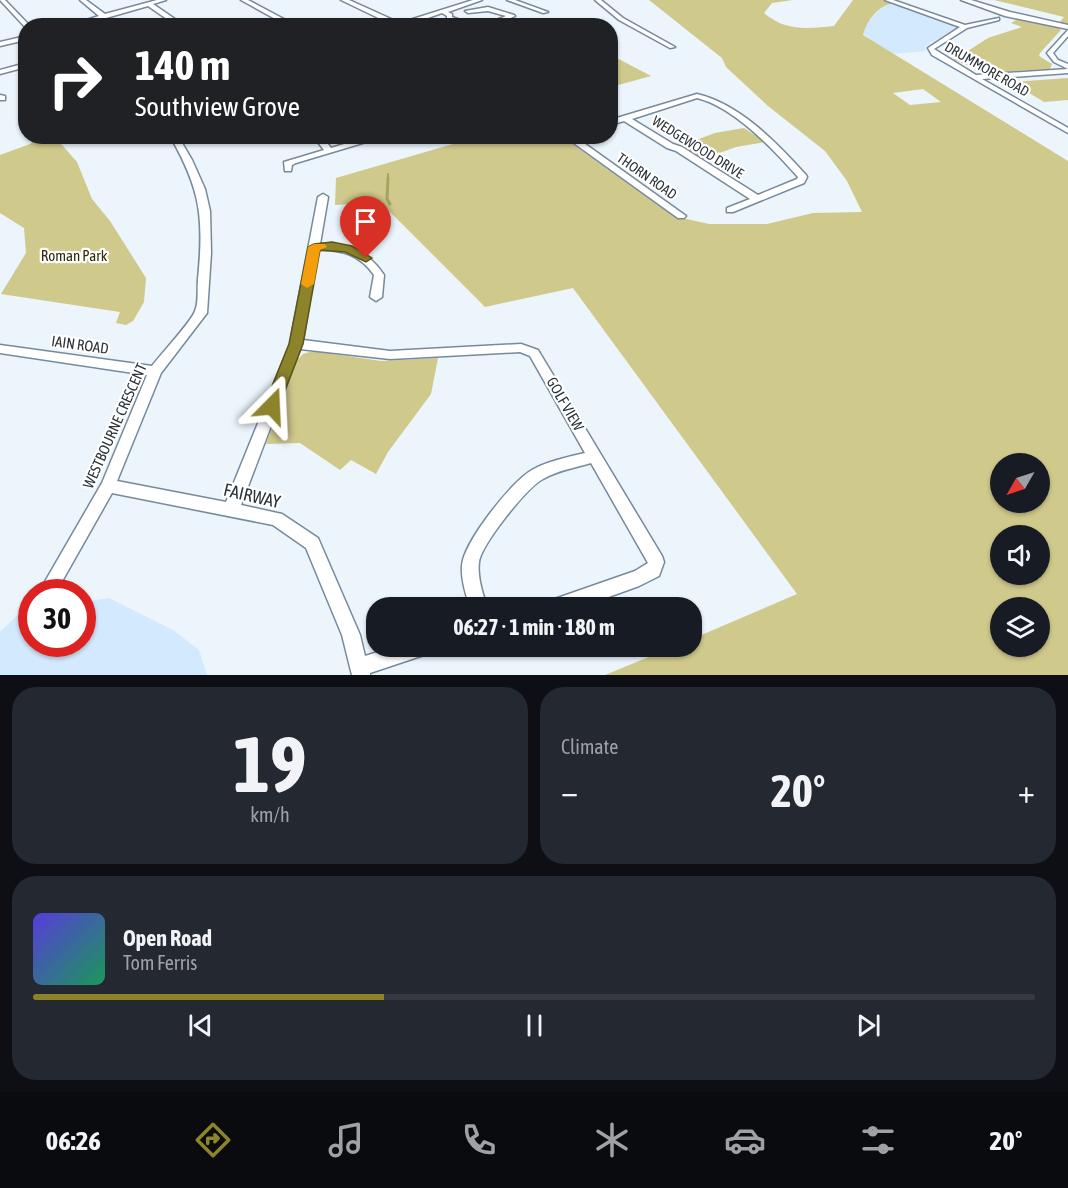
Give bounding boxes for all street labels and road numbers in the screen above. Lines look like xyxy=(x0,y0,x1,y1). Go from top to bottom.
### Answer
street label: DRUMMORE ROAD xyxy=(942,38,1032,100)
street label: WEDGEWOOD DRIVE xyxy=(649,112,747,182)
street label: THORN ROAD xyxy=(614,150,680,203)
street label: IAIN ROAD xyxy=(50,332,110,357)
street label: WESTBOURNE CRESCENT xyxy=(79,360,150,491)
street label: GOLF VIEW xyxy=(543,374,588,434)
street label: FAIRWAY xyxy=(222,479,283,512)

